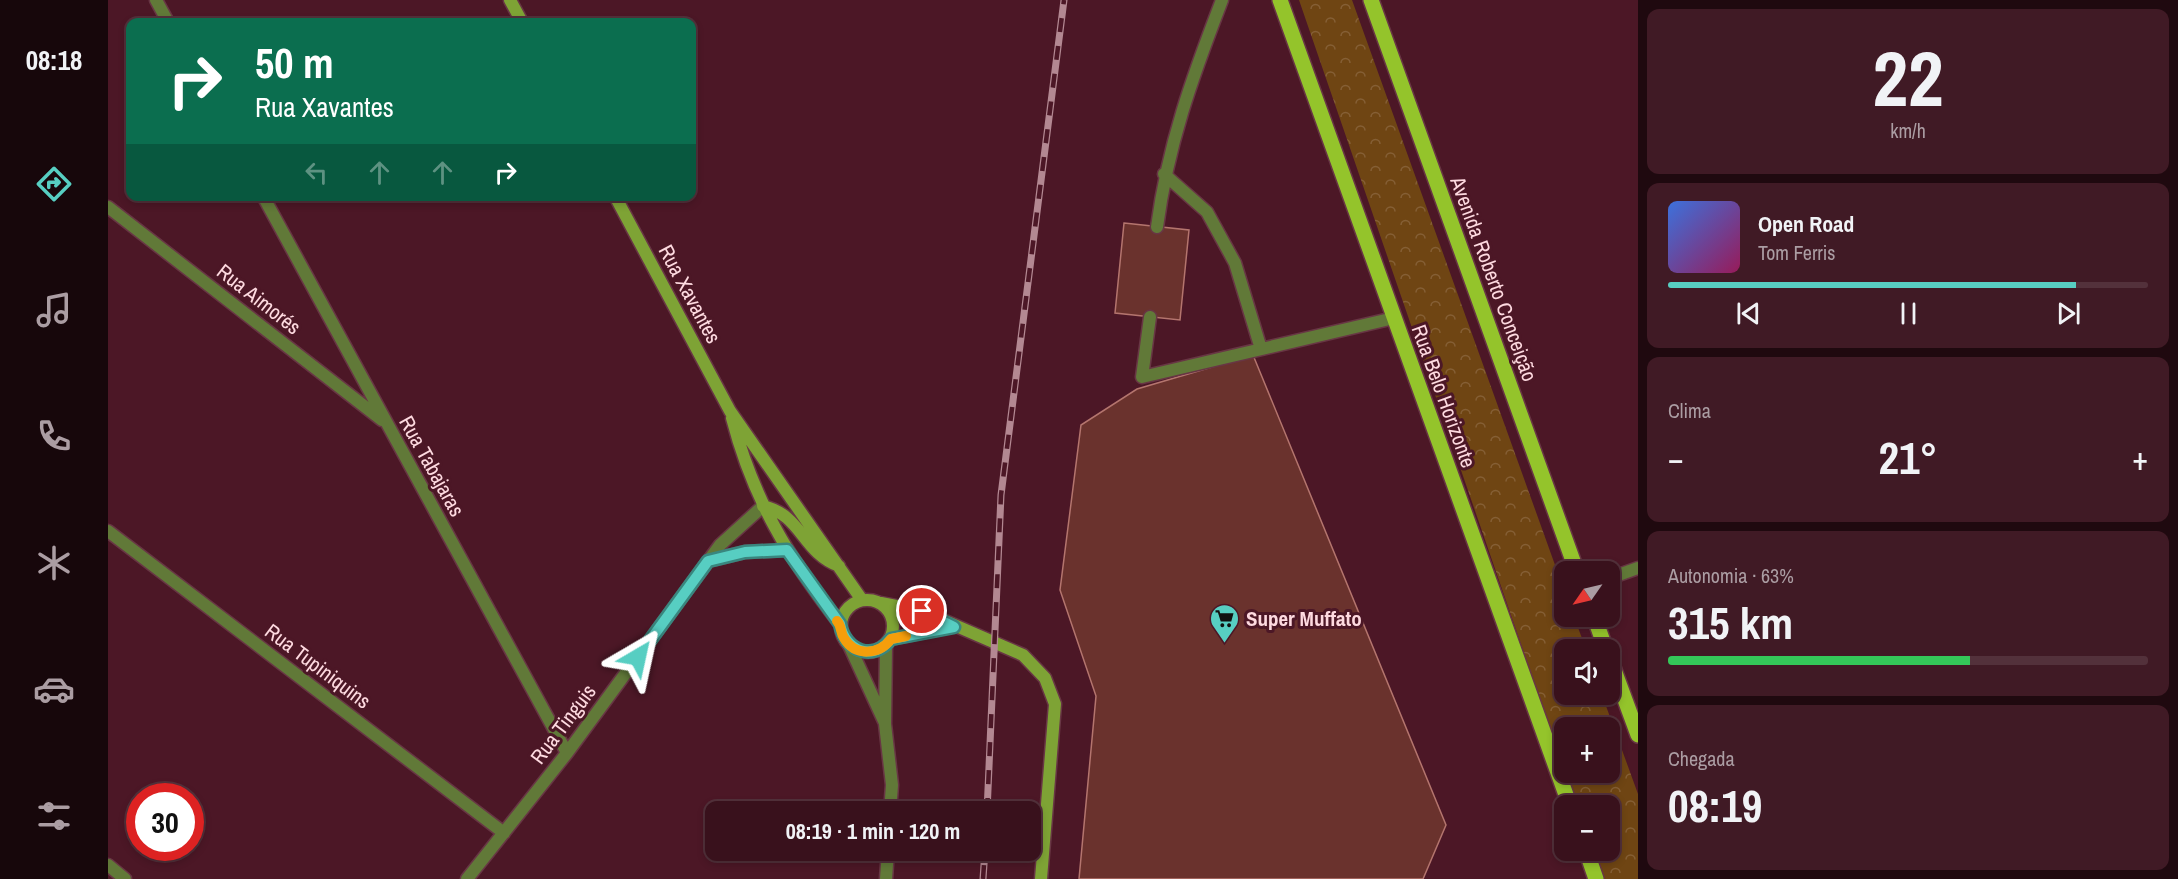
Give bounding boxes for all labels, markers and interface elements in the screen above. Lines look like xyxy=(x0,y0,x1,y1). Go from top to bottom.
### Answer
text: 22 xyxy=(1872,25,1944,130)
text: 50 m xyxy=(255,35,334,91)
text: 08:18 xyxy=(26,42,82,78)
icon: right xyxy=(156,42,234,120)
text: Rua Xavantes xyxy=(255,89,394,125)
text: km/h xyxy=(1890,117,1926,144)
icon: left xyxy=(300,156,333,189)
icon: ahead xyxy=(363,156,396,189)
icon: ahead xyxy=(426,156,459,189)
icon: right xyxy=(489,156,522,189)
icon: directions xyxy=(33,163,75,205)
street label: Avenida Roberto Conceição xyxy=(1443,172,1545,385)
text: Open Road xyxy=(1758,209,1854,239)
text: Tom Ferris xyxy=(1758,239,1836,266)
street label: Rua Xavantes xyxy=(652,240,728,348)
street label: Rua Aimorés xyxy=(211,257,307,341)
icon: music xyxy=(33,289,75,331)
icon: previous xyxy=(1732,297,1765,330)
icon: pause xyxy=(1892,297,1925,330)
icon: next xyxy=(2052,297,2085,330)
street label: Rua Belo Horizonte xyxy=(1405,320,1483,472)
text: Clima xyxy=(1668,397,1711,424)
street label: Rua Tabajaras xyxy=(392,410,472,522)
icon: phone xyxy=(33,415,75,457)
text: 21° xyxy=(1878,427,1938,488)
text: − xyxy=(1668,436,1684,480)
text: + xyxy=(2132,436,2148,480)
icon: climate xyxy=(33,542,75,584)
north arrow xyxy=(1554,561,1620,627)
map controls xyxy=(1554,561,1620,861)
text: Autonomia · 63% xyxy=(1668,562,1794,589)
pin xyxy=(896,585,947,636)
text: 315 km xyxy=(1668,592,1793,653)
icon: arrive xyxy=(905,594,938,627)
supermarket icon: Super Muffato xyxy=(1209,602,1241,644)
place label: Super Muffato xyxy=(1246,604,1362,633)
street label: Rua Tupiniquins xyxy=(259,617,377,715)
position arrow xyxy=(606,625,670,689)
button: sound xyxy=(1554,639,1620,705)
icon: car xyxy=(33,668,75,710)
street label: Rua Tinguis xyxy=(523,678,603,770)
button: + xyxy=(1554,717,1620,783)
text: Chegada xyxy=(1668,745,1735,772)
text: 08:19 xyxy=(1668,775,1762,836)
speed limit sign: 30 xyxy=(126,783,204,861)
icon: filters xyxy=(33,795,75,837)
button: − xyxy=(1554,795,1620,861)
text: 08:19 · 1 min · 120 m xyxy=(786,816,960,846)

